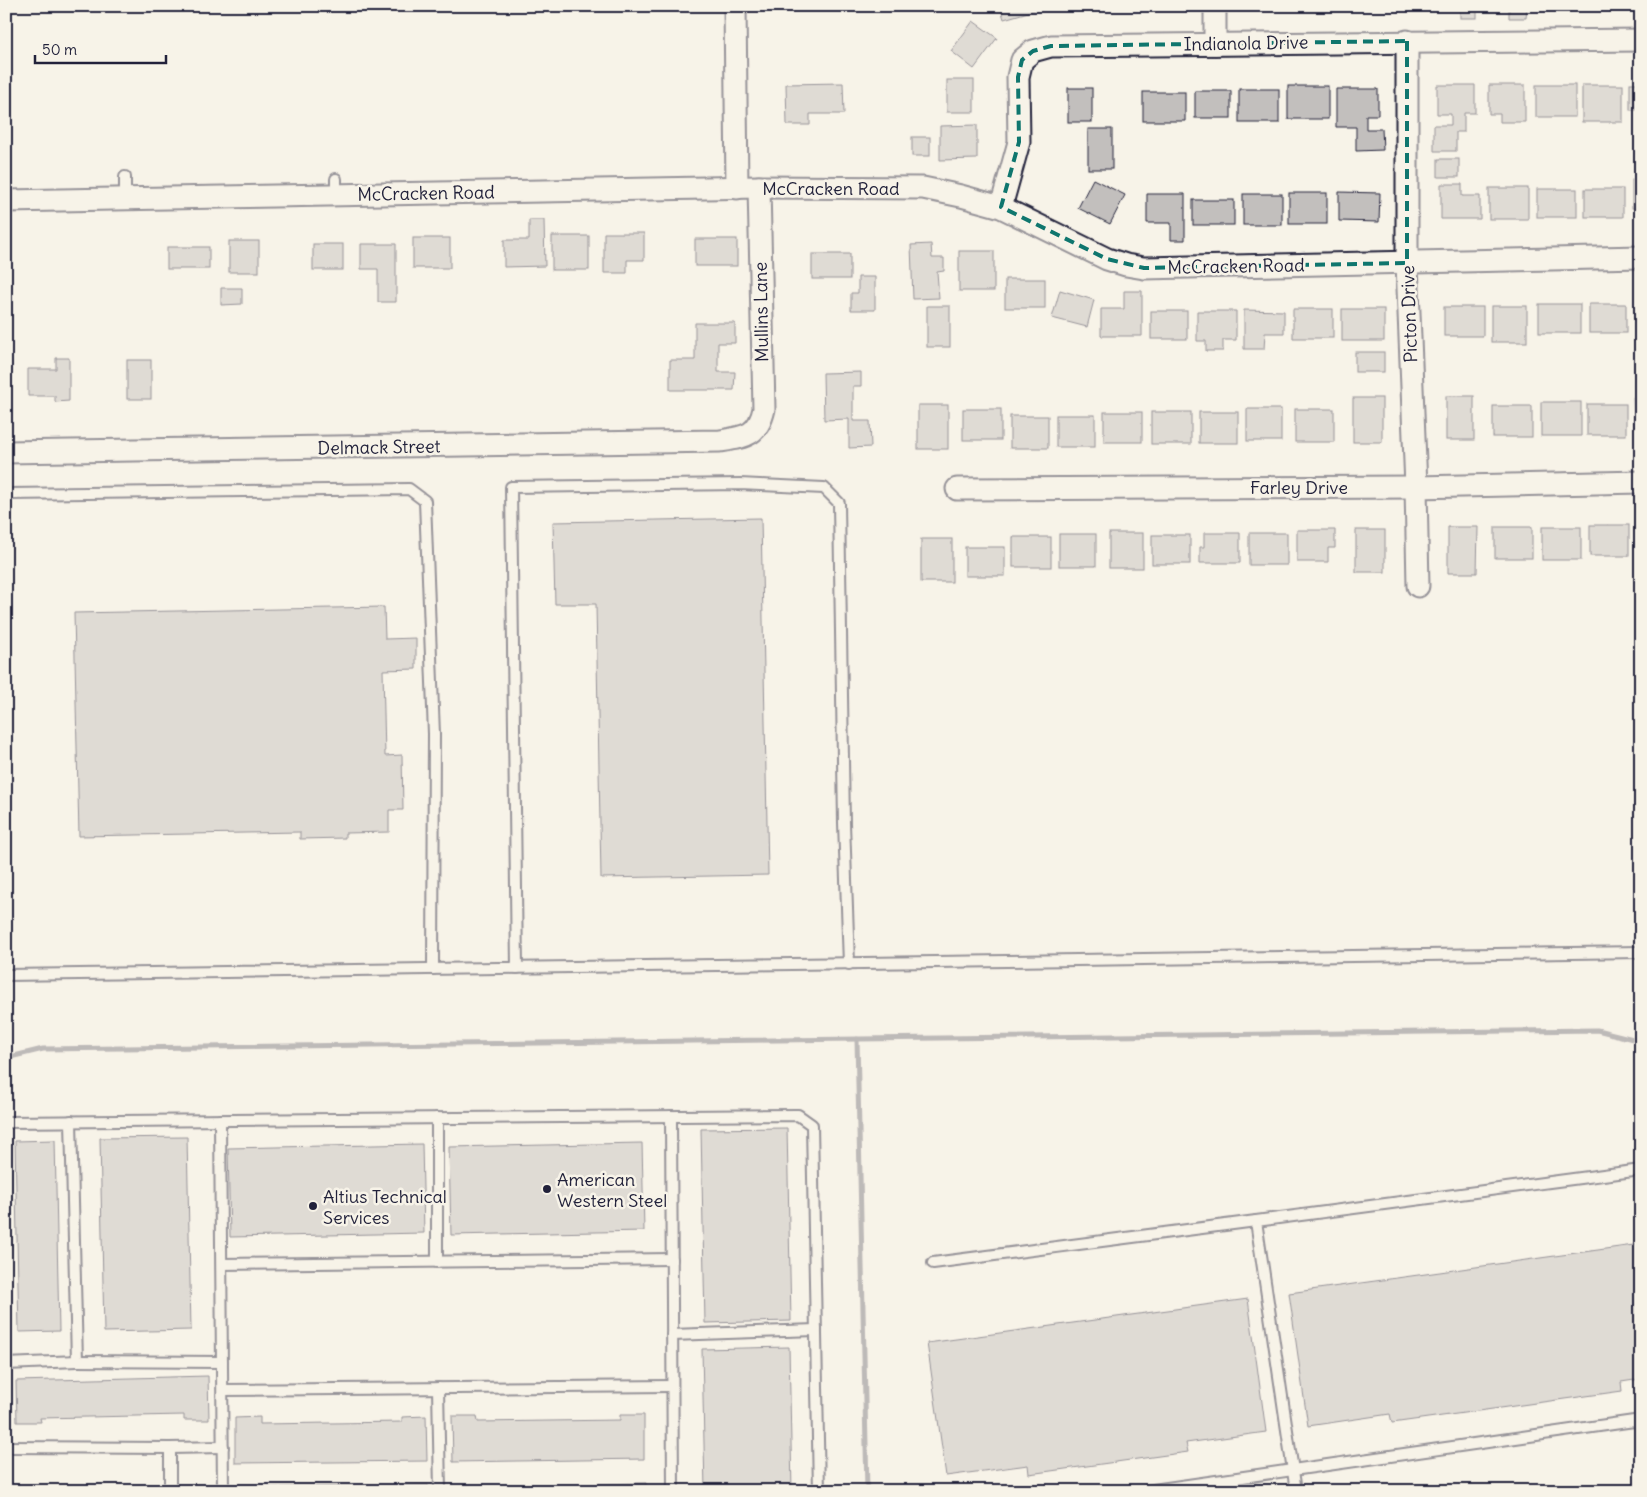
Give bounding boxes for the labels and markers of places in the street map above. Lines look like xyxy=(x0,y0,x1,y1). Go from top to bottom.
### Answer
place label: American Western Steel xyxy=(557,1168,667,1212)
marker: American Western Steel xyxy=(541,1183,553,1195)
place label: Altius Technical Services xyxy=(323,1185,447,1229)
marker: Altius Technical Services xyxy=(307,1200,319,1212)

